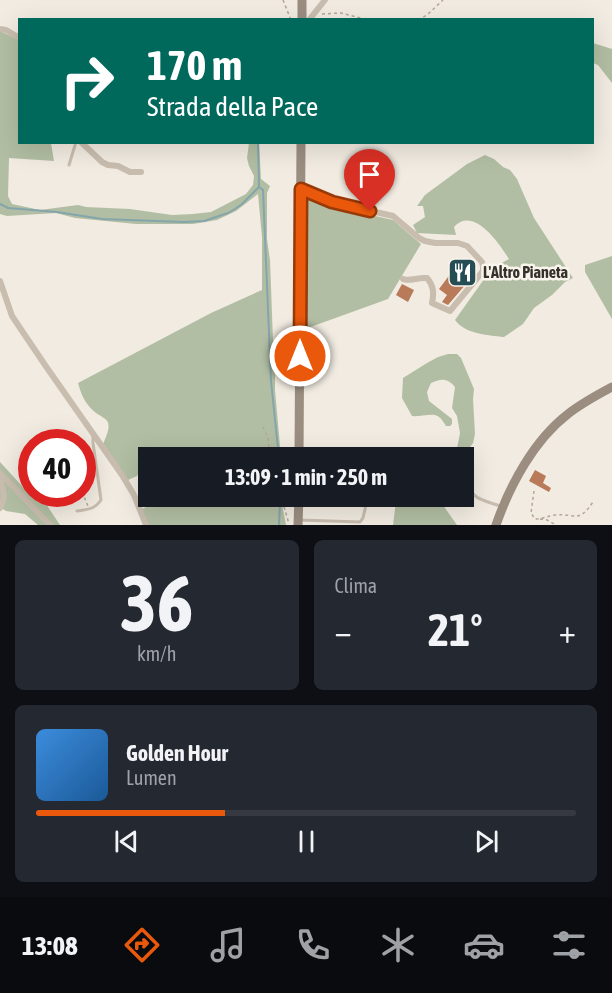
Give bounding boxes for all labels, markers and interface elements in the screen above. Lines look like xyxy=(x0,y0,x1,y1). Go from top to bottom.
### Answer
text: 170 m xyxy=(147,41,242,89)
icon: right xyxy=(48,42,126,120)
text: Strada della Pace xyxy=(147,91,318,122)
pin xyxy=(344,149,395,211)
icon: arrive xyxy=(353,158,386,191)
restaurant icon: L'Altro Pianeta xyxy=(446,256,478,288)
place label: L'Altro Pianeta xyxy=(483,263,568,281)
position arrow xyxy=(268,324,332,388)
speed limit sign: 40 xyxy=(18,429,96,507)
text: 13:09 · 1 min · 250 m xyxy=(225,464,387,490)
text: 36 xyxy=(120,558,193,648)
text: Clima xyxy=(335,574,377,597)
text: 21° xyxy=(428,604,483,656)
text: − xyxy=(335,612,352,650)
text: + xyxy=(559,612,576,650)
text: km/h xyxy=(137,642,177,665)
text: Golden Hour xyxy=(126,740,228,766)
text: Lumen xyxy=(126,766,177,789)
icon: previous xyxy=(110,825,143,858)
icon: pause xyxy=(290,825,323,858)
icon: next xyxy=(470,825,503,858)
icon: directions xyxy=(121,924,163,966)
icon: music xyxy=(207,924,249,966)
icon: phone xyxy=(292,924,334,966)
icon: climate xyxy=(377,924,419,966)
icon: car xyxy=(463,924,505,966)
icon: filters xyxy=(548,924,590,966)
text: 13:08 xyxy=(22,930,78,961)

